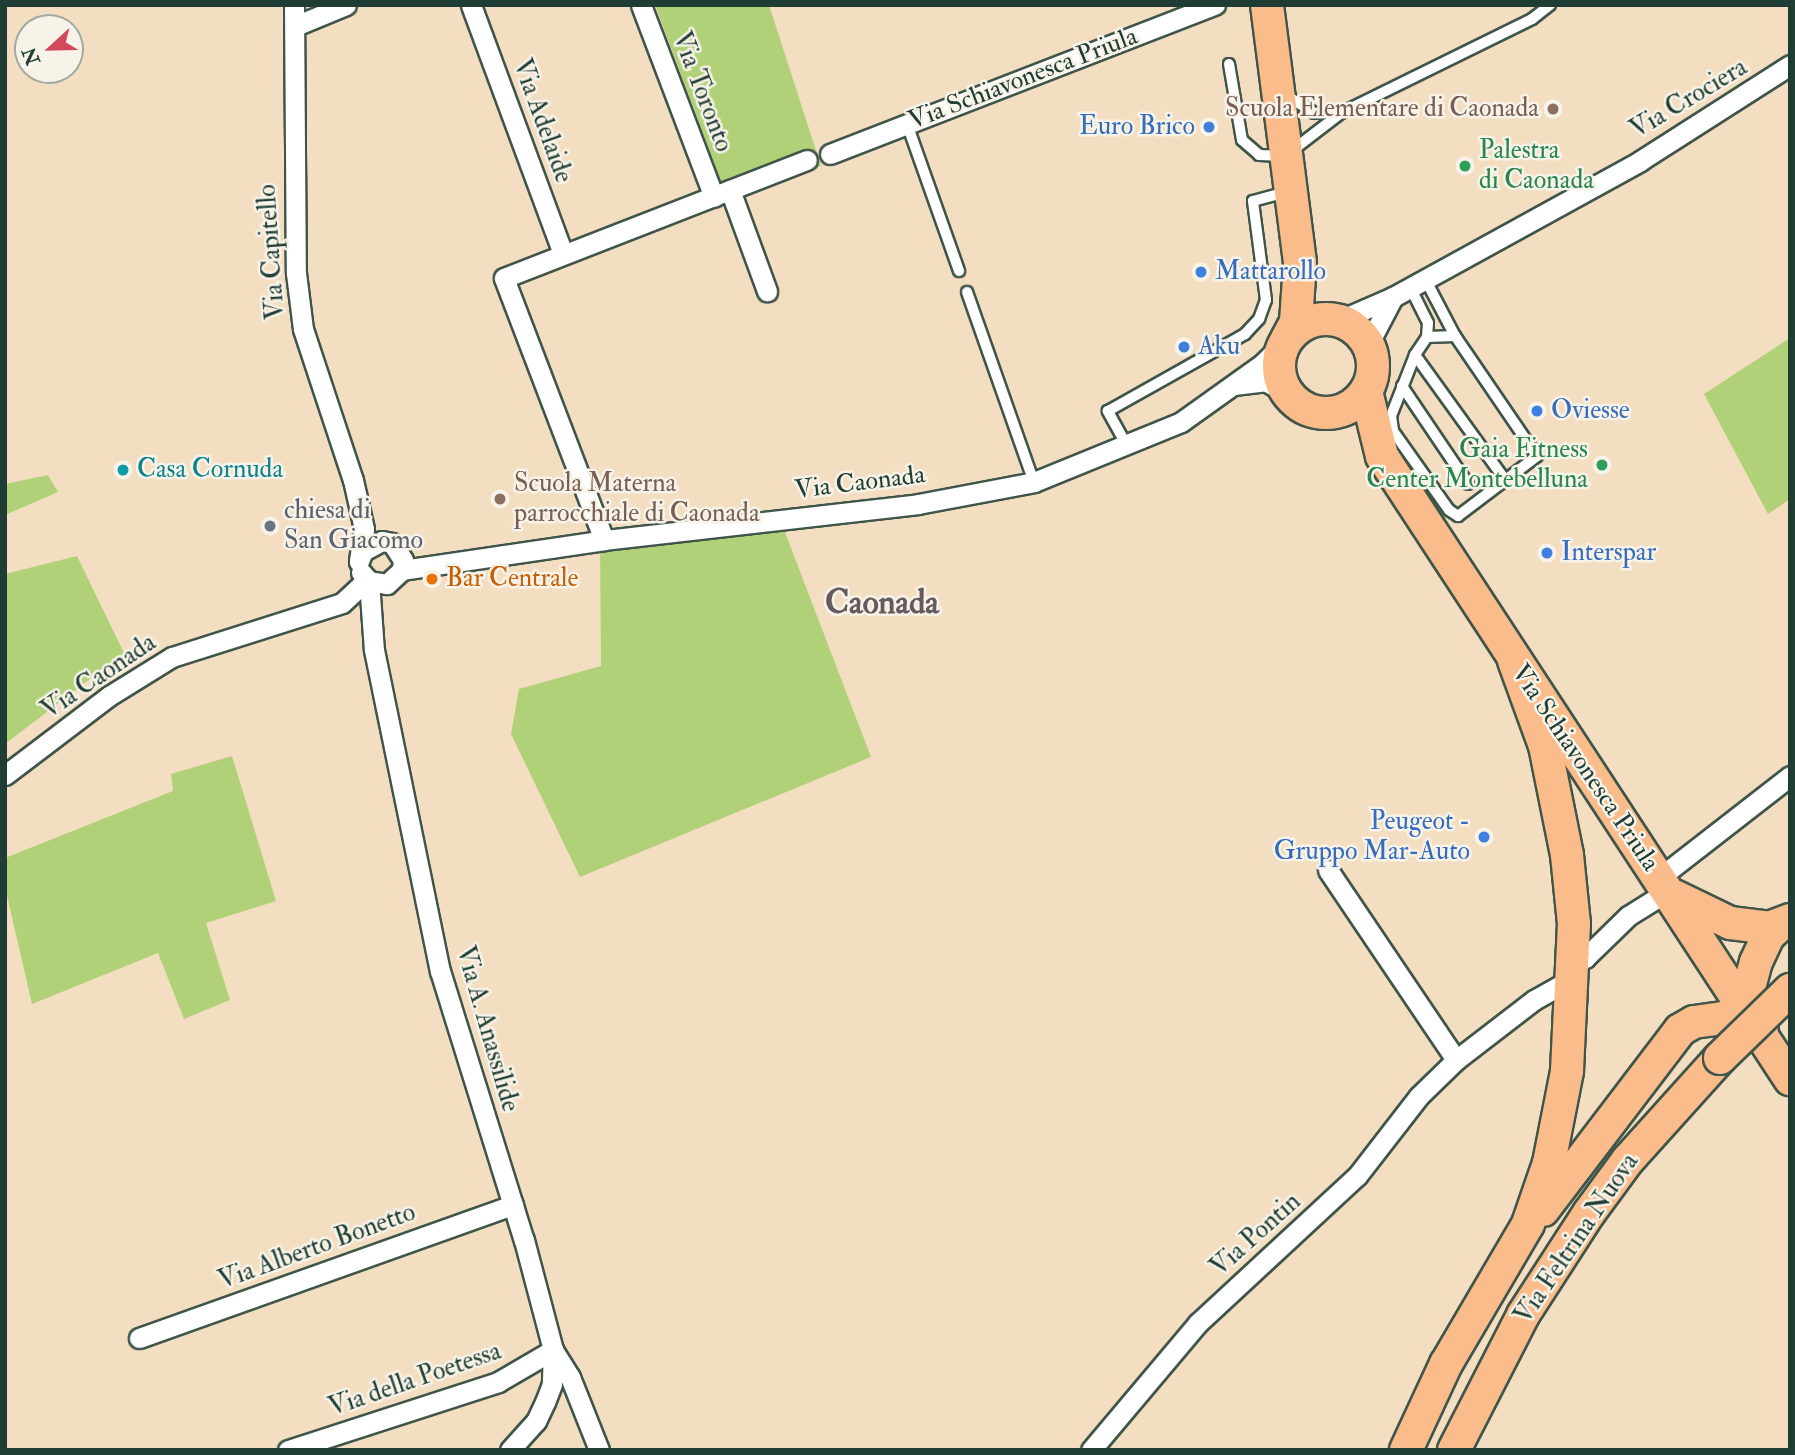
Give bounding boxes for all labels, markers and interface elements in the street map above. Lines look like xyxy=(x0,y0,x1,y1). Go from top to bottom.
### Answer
north arrow xyxy=(14,14,84,84)
street label: Via Schiavonesca Priula xyxy=(904,21,1142,137)
street label: Via Toronto xyxy=(665,28,739,156)
text: N xyxy=(17,44,46,69)
street label: Via Crociera xyxy=(1625,52,1753,146)
street label: Via Adelaide xyxy=(505,55,579,187)
place label: Scuola Elementare di Caonada xyxy=(1225,93,1539,125)
marker: Scuola Elementare di Caonada xyxy=(1545,101,1561,117)
place label: Euro Brico xyxy=(1079,111,1195,143)
marker: Euro Brico xyxy=(1201,119,1217,135)
place label: Palestra di Caonada xyxy=(1479,135,1594,196)
marker: Palestra di Caonada xyxy=(1457,158,1473,174)
street label: Via Capitello xyxy=(252,183,292,321)
place label: Mattarollo xyxy=(1215,256,1326,288)
marker: Mattarollo xyxy=(1193,264,1209,280)
place label: Aku xyxy=(1198,331,1240,363)
marker: Aku xyxy=(1176,339,1192,355)
place label: Oviesse xyxy=(1551,395,1630,427)
marker: Oviesse xyxy=(1529,403,1545,419)
place label: Gaia Fitness Center Montebelluna xyxy=(1366,434,1588,496)
place label: Casa Cornuda xyxy=(137,454,283,486)
marker: Gaia Fitness Center Montebelluna xyxy=(1594,457,1610,473)
street label: Via Caonada xyxy=(793,460,927,506)
marker: Casa Cornuda xyxy=(115,462,131,478)
place label: Scuola Materna parrocchiale di Caonada xyxy=(514,468,760,530)
marker: Scuola Materna parrocchiale di Caonada xyxy=(492,491,508,507)
place label: chiesa di San Giacomo xyxy=(284,495,423,556)
marker: chiesa di San Giacomo xyxy=(262,518,278,534)
place label: Interspar xyxy=(1561,537,1656,569)
marker: Interspar xyxy=(1539,545,1555,561)
place label: Bar Centrale xyxy=(446,563,578,595)
marker: Bar Centrale xyxy=(424,571,440,587)
district label: Caonada xyxy=(825,583,939,623)
street label: Via Caonada xyxy=(36,627,162,727)
street label: Via Schiavonesca Priula xyxy=(1504,659,1666,877)
place label: Peugeot - Gruppo Mar-Auto xyxy=(1274,806,1470,868)
marker: Peugeot - Gruppo Mar-Auto xyxy=(1476,829,1492,845)
street label: Via A. Anassilide xyxy=(448,943,526,1115)
street label: Via Feltrina Nuova xyxy=(1508,1148,1646,1330)
street label: Via Pontin xyxy=(1205,1186,1307,1284)
street label: Via Alberto Bonetto xyxy=(214,1197,420,1297)
street label: Via della Poetessa xyxy=(325,1336,505,1424)

